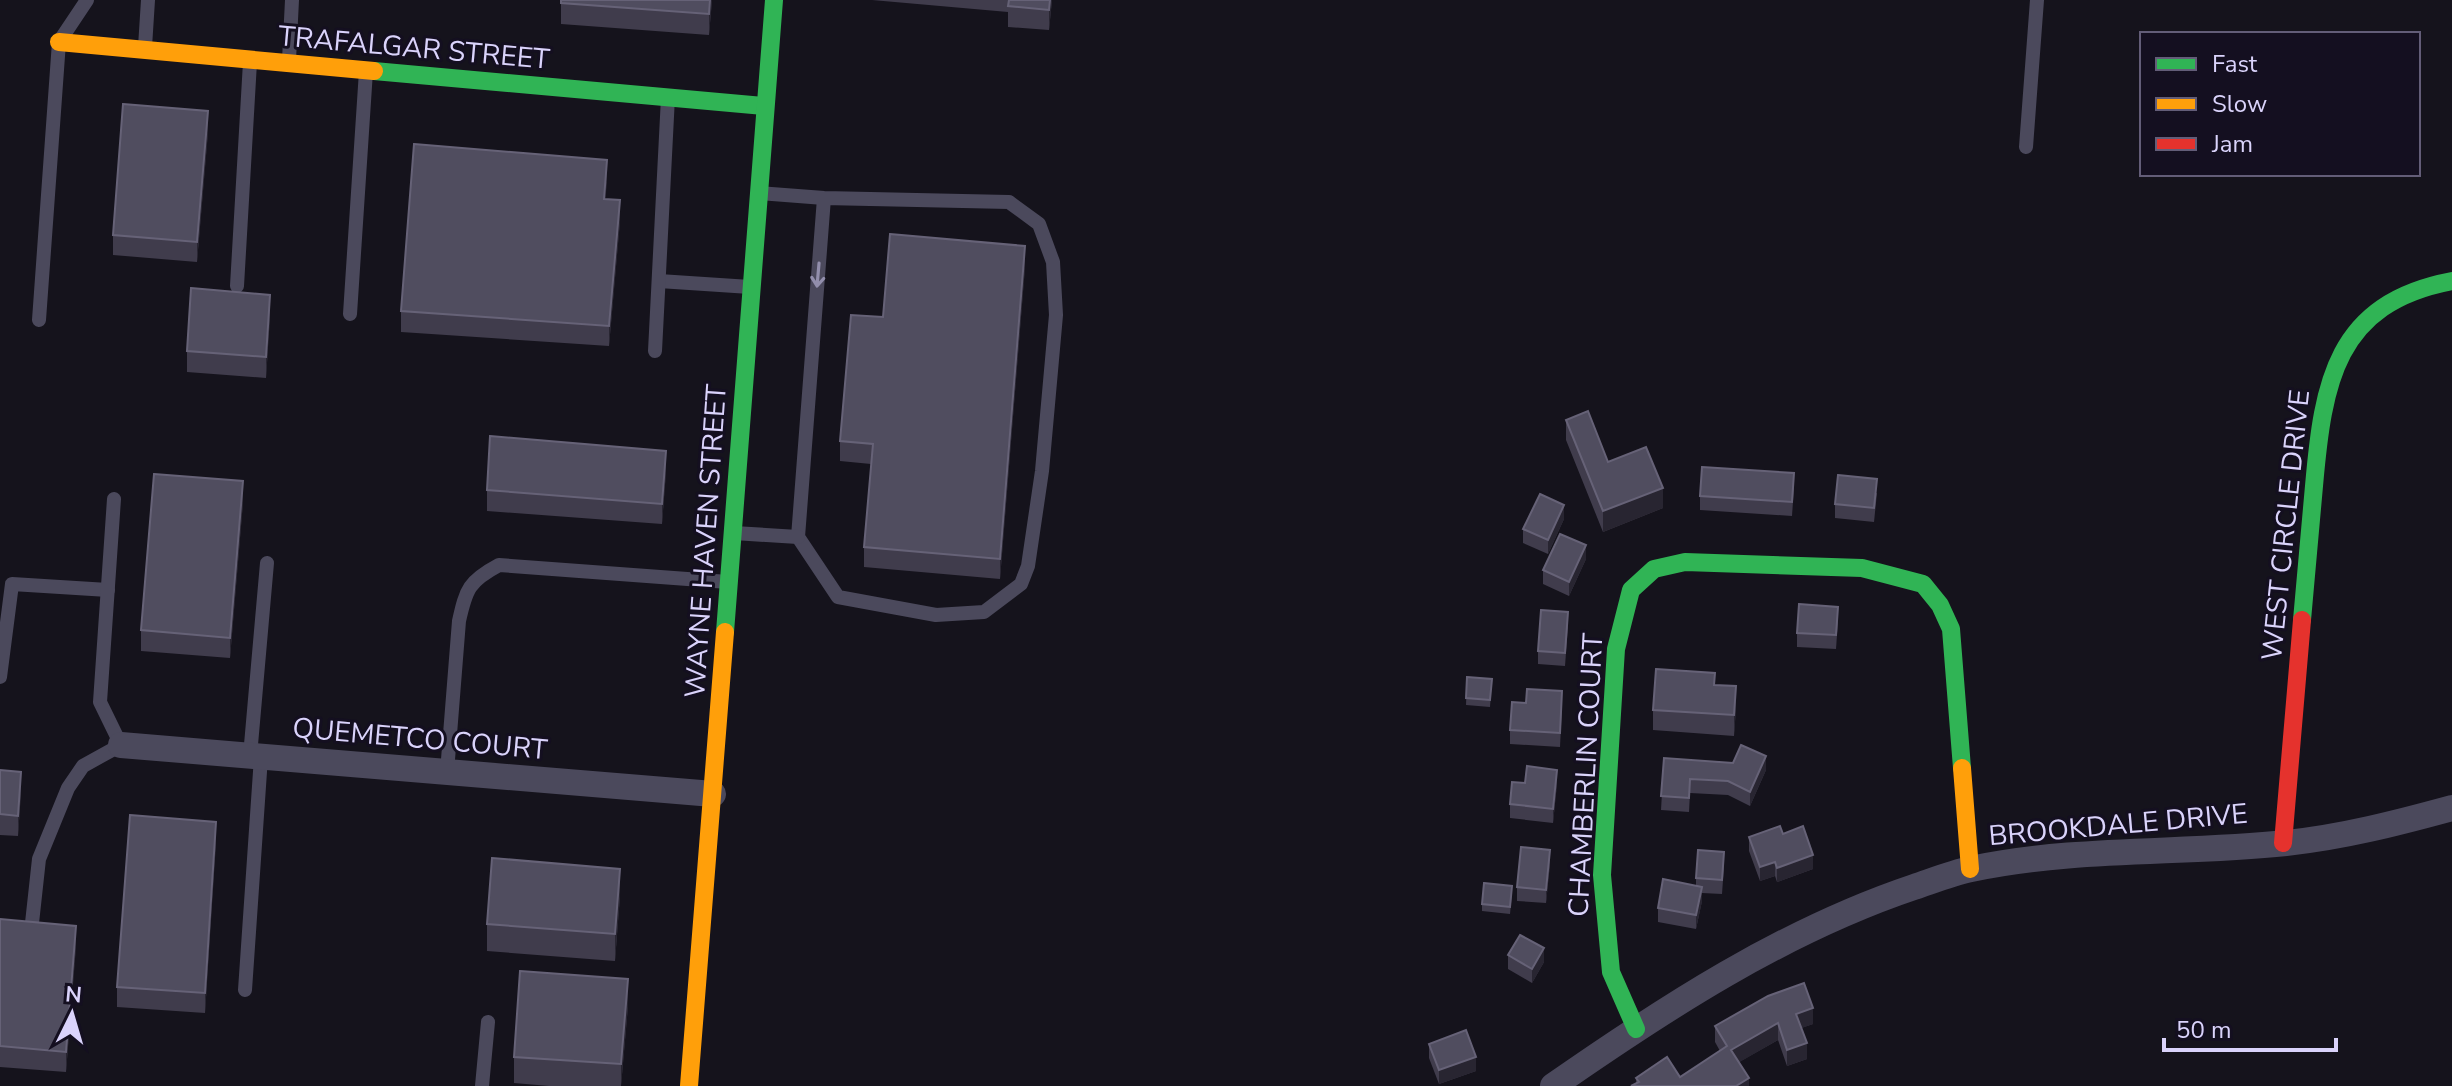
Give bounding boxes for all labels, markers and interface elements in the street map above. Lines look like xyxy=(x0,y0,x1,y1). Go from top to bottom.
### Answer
street label: TRAFALGAR STREET xyxy=(277,17,551,79)
legend xyxy=(2140,32,2420,176)
text: Fast xyxy=(2212,48,2258,80)
text: Slow xyxy=(2212,88,2267,120)
text: Jam xyxy=(2211,128,2253,160)
one-way arrow xyxy=(810,262,825,288)
street label: WAYNE HAVEN STREET xyxy=(676,383,736,699)
street label: WEST CIRCLE DRIVE xyxy=(2253,388,2319,662)
street label: CHAMBERLIN COURT xyxy=(1560,632,1612,918)
street label: QUEMETCO COURT xyxy=(291,709,549,769)
street label: BROOKDALE DRIVE xyxy=(1987,795,2249,855)
north arrow xyxy=(32,974,112,1054)
text: N xyxy=(64,979,83,1011)
scale bar xyxy=(2164,1002,2336,1052)
text: 50 m xyxy=(2176,1014,2232,1046)

